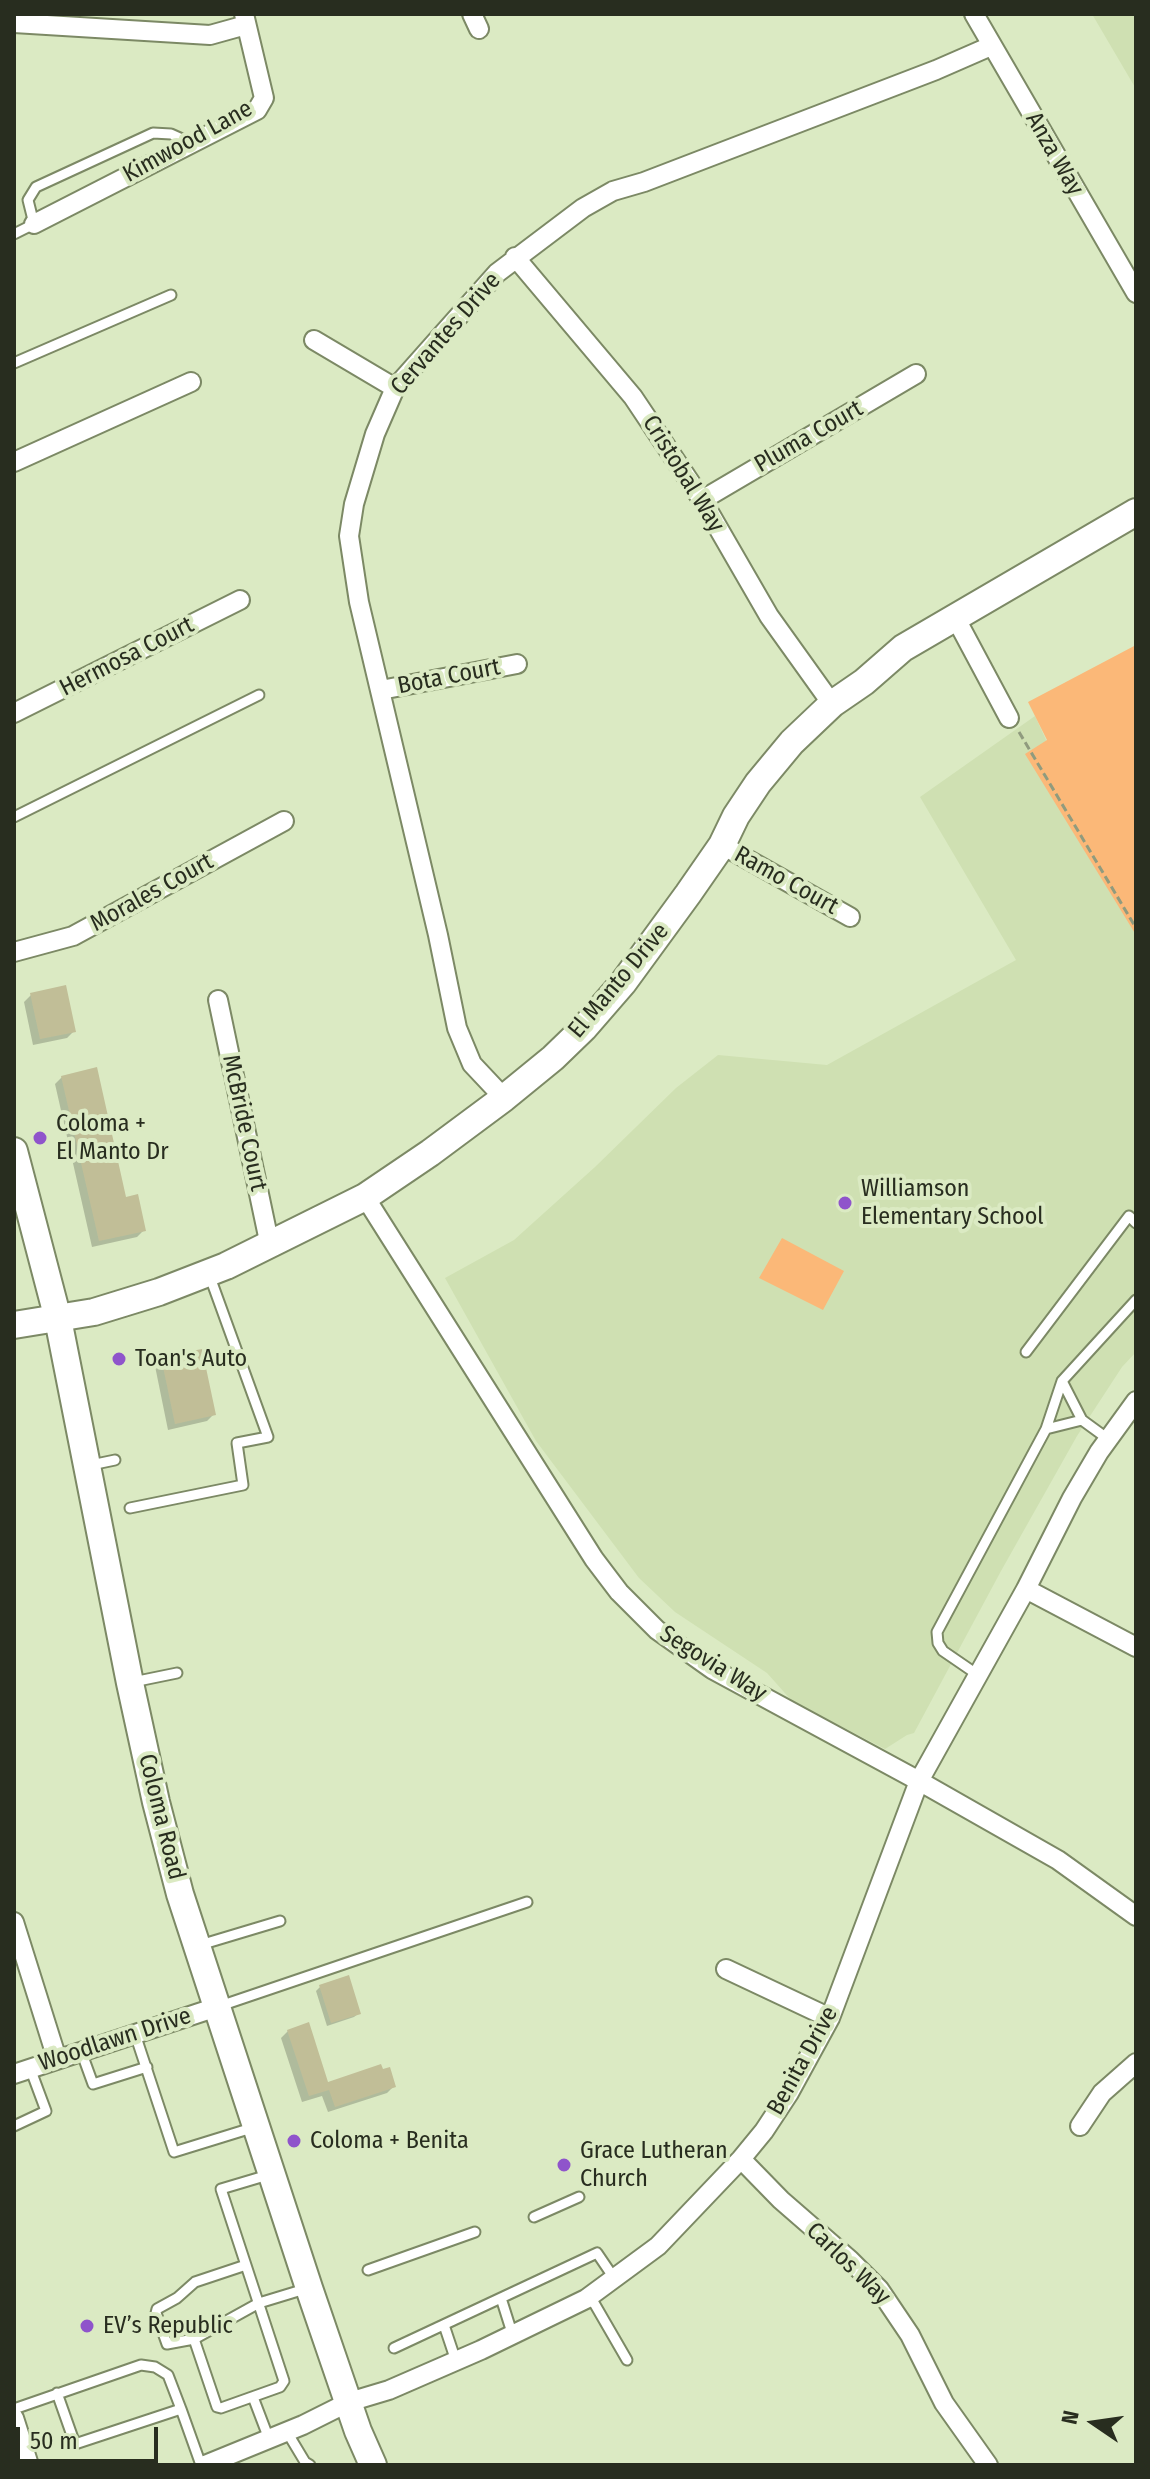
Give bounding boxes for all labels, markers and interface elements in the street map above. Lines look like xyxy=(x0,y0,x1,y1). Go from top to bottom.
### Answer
street label: Kimwood Lane xyxy=(118,95,258,189)
street label: Anza Way xyxy=(1019,107,1089,201)
street label: Cervantes Drive xyxy=(385,267,507,401)
street label: Pluma Court xyxy=(750,394,868,480)
street label: Cristobal Way xyxy=(636,410,730,538)
street label: Hermosa Court xyxy=(55,611,199,703)
street label: Bota Court xyxy=(395,653,503,701)
street label: Ramo Court xyxy=(729,841,843,921)
street label: Morales Court xyxy=(86,847,218,939)
street label: El Manto Drive xyxy=(563,918,675,1044)
street label: McBride Court xyxy=(216,1052,272,1194)
place label: Coloma + El Manto Dr xyxy=(56,1110,169,1166)
marker: Coloma + El Manto Dr xyxy=(31,1129,49,1147)
place label: Williamson Elementary School xyxy=(861,1175,1044,1231)
marker: Williamson Elementary School xyxy=(836,1194,854,1212)
place label: Toan's Auto xyxy=(135,1345,247,1373)
marker: Toan's Auto xyxy=(110,1350,128,1368)
street label: Segovia Way xyxy=(654,1620,772,1708)
street label: Coloma Road xyxy=(131,1751,191,1883)
street label: Woodlawn Drive xyxy=(35,2002,195,2078)
street label: Benita Drive xyxy=(761,2002,845,2120)
place label: Coloma + Benita xyxy=(310,2127,469,2155)
marker: Coloma + Benita xyxy=(285,2132,303,2150)
place label: Grace Lutheran Church xyxy=(580,2137,728,2193)
marker: Grace Lutheran Church xyxy=(555,2156,573,2174)
street label: Carlos Way xyxy=(800,2217,896,2311)
place label: EV’s Republic xyxy=(103,2312,233,2340)
marker: EV’s Republic xyxy=(78,2317,96,2335)
north arrow xyxy=(1054,2383,1134,2463)
text: N xyxy=(1055,2408,1085,2427)
scale bar xyxy=(20,2411,162,2461)
text: 50 m xyxy=(30,2427,78,2455)

